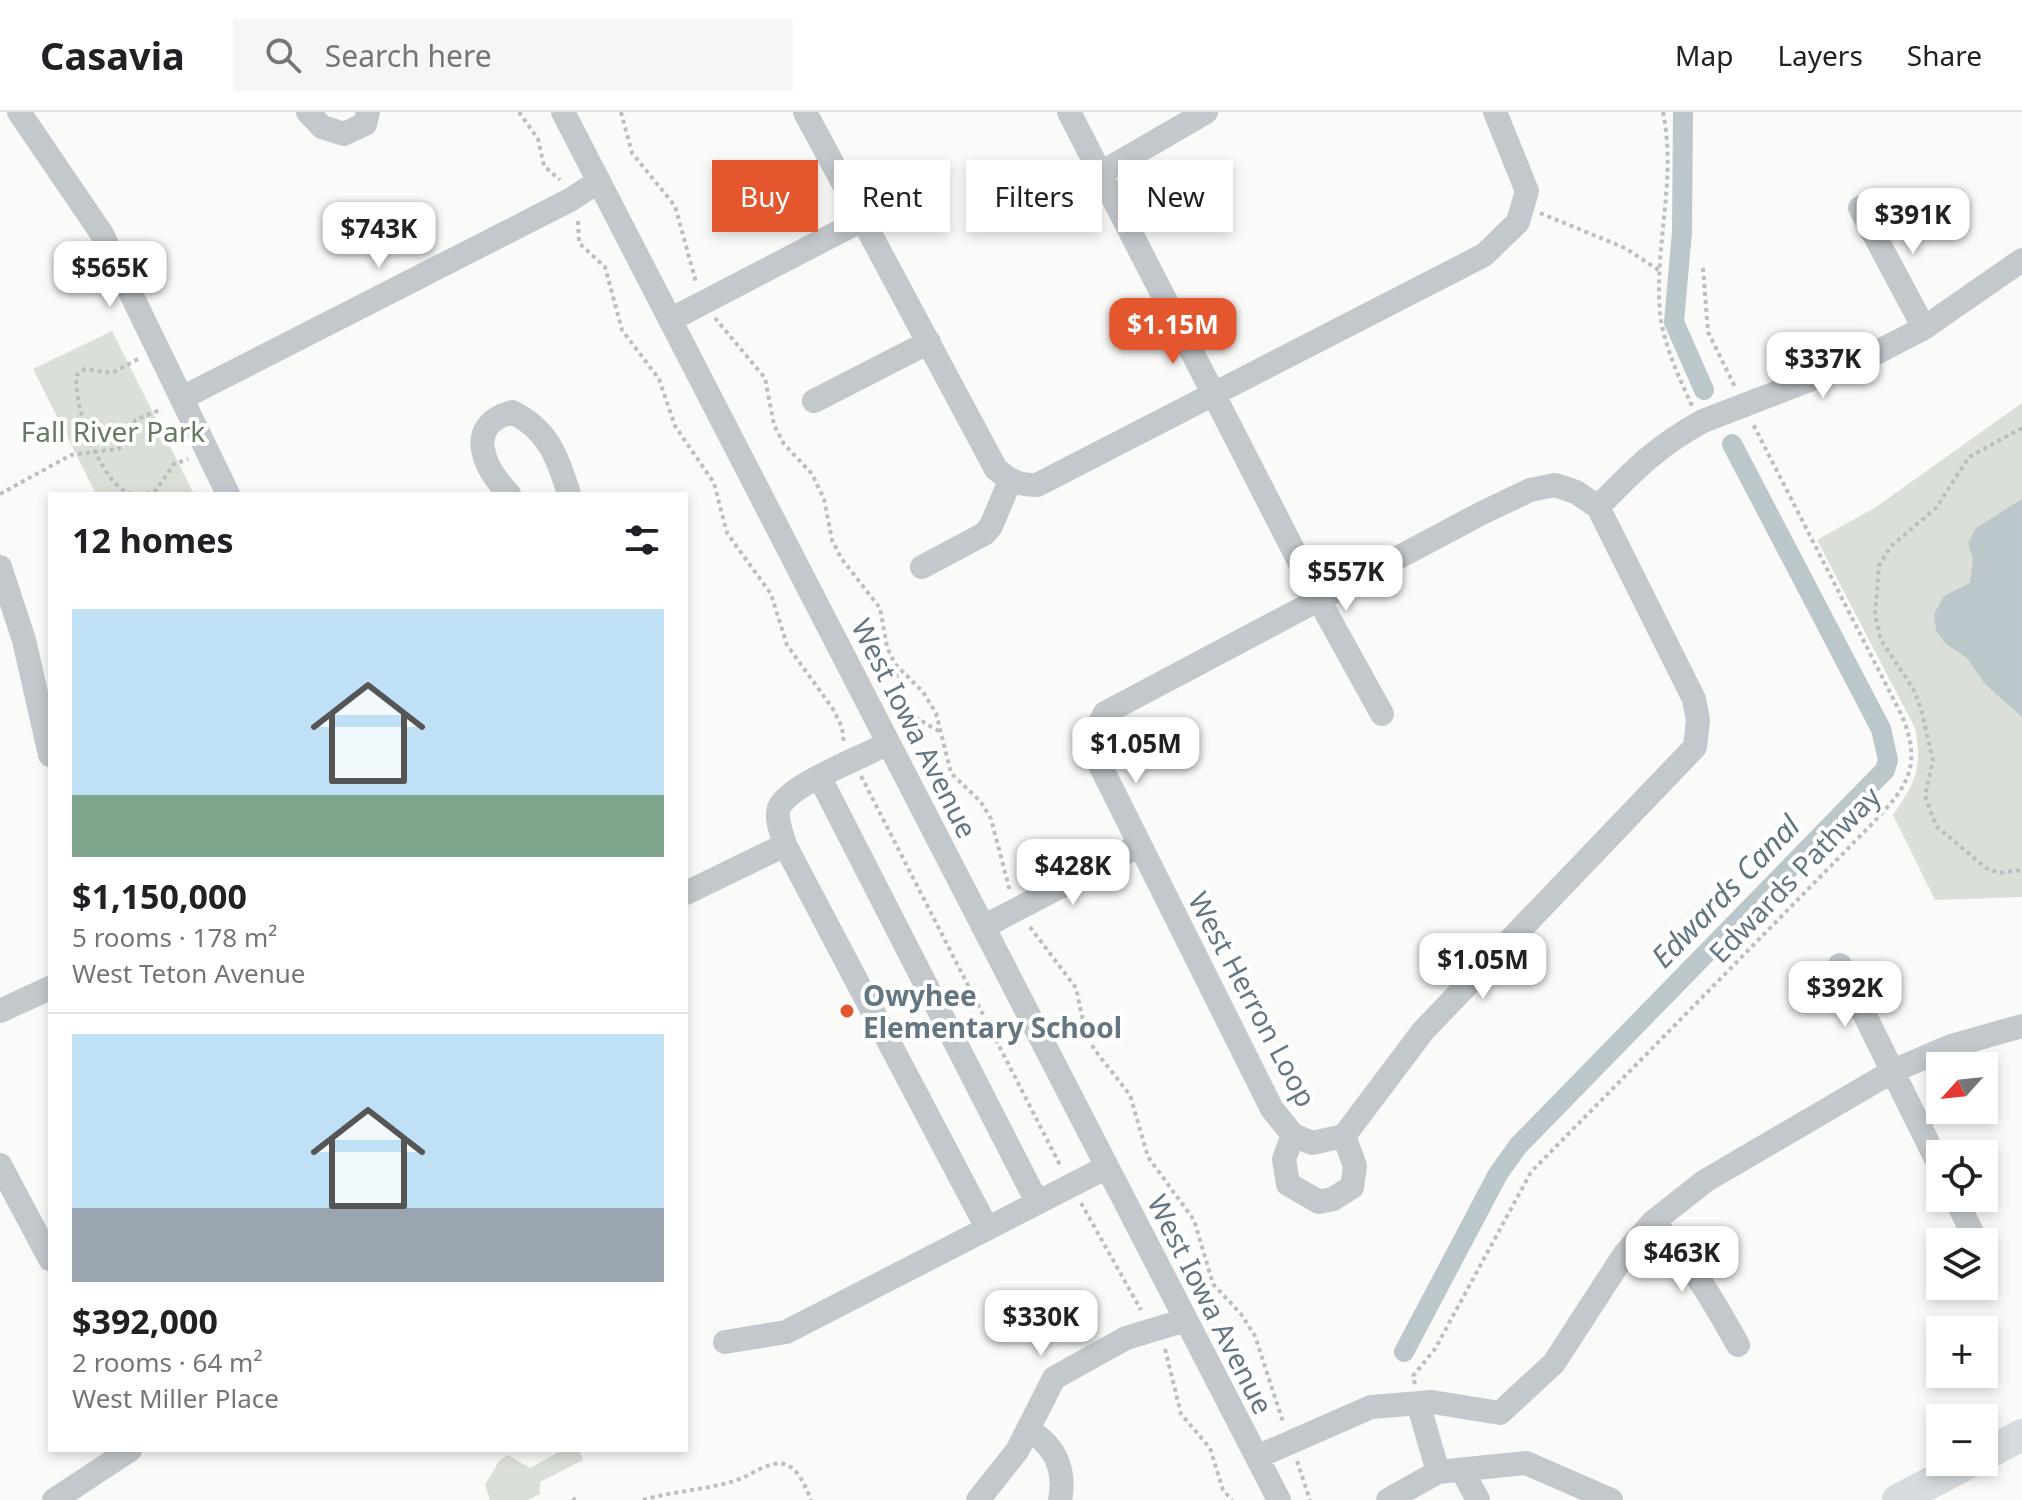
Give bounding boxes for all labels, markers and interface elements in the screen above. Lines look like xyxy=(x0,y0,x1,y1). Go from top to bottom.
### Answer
search box xyxy=(233,19,793,91)
text: Casavia xyxy=(40,29,185,81)
icon: search xyxy=(261,33,305,77)
text: Search here xyxy=(325,35,492,76)
text: Map xyxy=(1675,36,1733,74)
text: Layers xyxy=(1777,36,1863,74)
text: Share xyxy=(1907,36,1982,74)
chip: Buy xyxy=(712,160,818,232)
chip: Rent xyxy=(834,160,950,232)
chip: Filters xyxy=(966,160,1102,232)
chip: New xyxy=(1118,160,1233,232)
pin: $391K xyxy=(1857,188,1969,256)
text: $391K xyxy=(1875,196,1951,232)
pin: $743K xyxy=(323,202,435,270)
text: $743K xyxy=(341,210,417,246)
pin: $565K xyxy=(54,241,166,309)
text: $565K xyxy=(72,249,148,285)
pin: $1.15M xyxy=(1108,298,1238,366)
text: $1.15M xyxy=(1127,306,1219,342)
pin: $337K xyxy=(1767,332,1879,400)
text: $337K xyxy=(1785,340,1861,376)
park label: Fall River Park xyxy=(21,412,205,450)
text: 12 homes xyxy=(72,517,234,563)
icon: filters xyxy=(620,518,664,562)
pin: $557K xyxy=(1290,545,1402,613)
text: $557K xyxy=(1308,553,1384,589)
street label: West Iowa Avenue xyxy=(843,612,987,844)
icon: home xyxy=(296,661,440,805)
pin: $1.05M xyxy=(1071,717,1201,785)
text: $1.05M xyxy=(1090,725,1182,761)
street label: Edwards Pathway xyxy=(1700,777,1889,970)
water label: Edwards Canal xyxy=(1642,805,1809,976)
pin: $428K xyxy=(1017,839,1129,907)
text: $428K xyxy=(1035,847,1111,883)
text: $1,150,000 xyxy=(72,873,247,919)
street label: West Herron Loop xyxy=(1180,885,1326,1113)
text: 5 rooms · 178 m² xyxy=(72,919,277,955)
pin: $1.05M xyxy=(1418,933,1548,1001)
text: $1.05M xyxy=(1437,941,1529,977)
text: West Teton Avenue xyxy=(72,955,305,991)
pin: $392K xyxy=(1789,961,1901,1029)
text: $392K xyxy=(1807,969,1883,1005)
place label: Owyhee Elementary School xyxy=(863,976,1122,1046)
marker: Owyhee Elementary School xyxy=(838,1002,856,1020)
north arrow xyxy=(1926,1052,1998,1124)
map controls xyxy=(1926,1052,1998,1476)
icon: home xyxy=(296,1086,440,1230)
button: locate xyxy=(1926,1140,1998,1212)
street label: West Iowa Avenue xyxy=(1139,1188,1283,1420)
pin: $463K xyxy=(1626,1226,1738,1294)
button: layers xyxy=(1926,1228,1998,1300)
text: $463K xyxy=(1644,1234,1720,1270)
pin: $330K xyxy=(985,1290,1097,1358)
text: $392,000 xyxy=(72,1298,218,1344)
text: $330K xyxy=(1003,1298,1079,1334)
button: + xyxy=(1926,1316,1998,1388)
text: 2 rooms · 64 m² xyxy=(72,1344,262,1380)
text: West Miller Place xyxy=(72,1380,279,1416)
button: − xyxy=(1926,1404,1998,1476)

